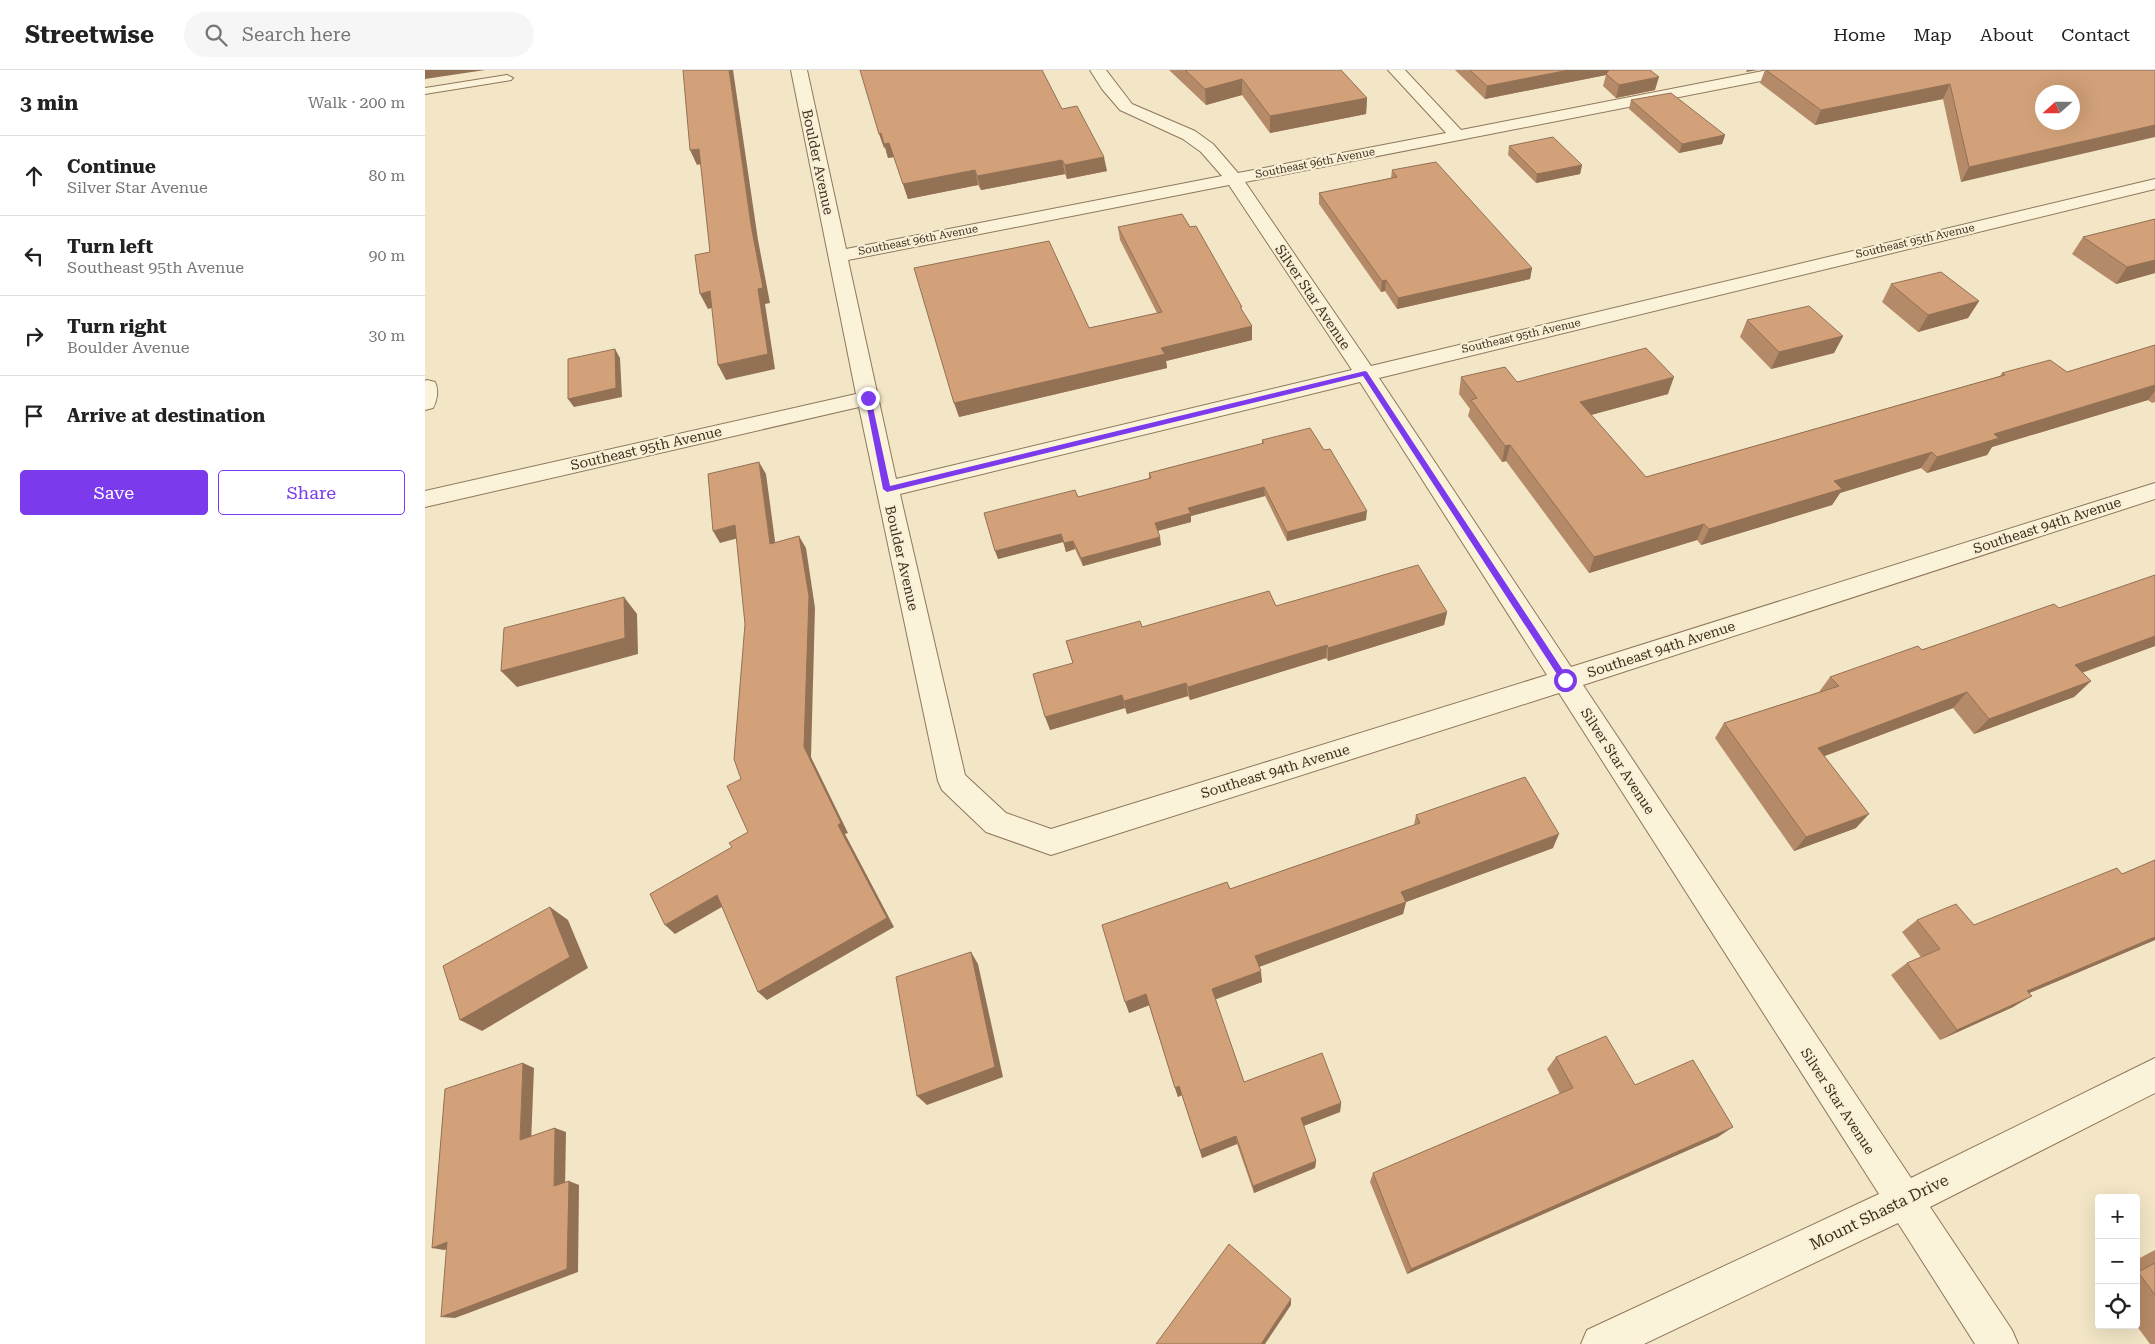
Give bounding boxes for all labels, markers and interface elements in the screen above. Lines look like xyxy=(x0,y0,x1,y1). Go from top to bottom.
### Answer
search box xyxy=(184,12,534,57)
text: Streetwise xyxy=(25,21,154,49)
icon: search xyxy=(202,21,230,49)
text: Search here xyxy=(242,23,351,46)
text: Home xyxy=(1833,24,1885,45)
text: Map xyxy=(1913,24,1952,45)
text: About xyxy=(1980,24,2033,45)
text: Contact xyxy=(2061,24,2130,45)
north arrow xyxy=(2035,85,2080,130)
text: 3 min xyxy=(20,91,78,115)
text: Walk · 200 m xyxy=(308,93,405,112)
street label: Boulder Avenue xyxy=(799,108,837,216)
street label: Southeast 96th Avenue xyxy=(1254,145,1376,181)
text: Continue xyxy=(67,155,156,178)
icon: ahead xyxy=(20,162,48,190)
text: 80 m xyxy=(368,166,405,185)
text: Silver Star Avenue xyxy=(67,178,208,197)
street label: Southeast 95th Avenue xyxy=(1854,221,1976,261)
street label: Southeast 96th Avenue xyxy=(857,222,979,258)
text: Turn left xyxy=(67,235,153,258)
street label: Silver Star Avenue xyxy=(1272,241,1354,353)
icon: left xyxy=(20,242,48,270)
text: 90 m xyxy=(368,246,405,265)
text: Southeast 95th Avenue xyxy=(67,258,244,277)
text: Turn right xyxy=(67,315,167,338)
street label: Southeast 95th Avenue xyxy=(1460,316,1582,356)
icon: right xyxy=(20,322,48,350)
text: 30 m xyxy=(368,326,405,345)
text: Boulder Avenue xyxy=(67,338,190,357)
route end xyxy=(857,387,880,410)
icon: arrive xyxy=(20,402,48,430)
text: Arrive at destination xyxy=(67,404,265,427)
street label: Southeast 95th Avenue xyxy=(569,423,724,473)
button: Save xyxy=(20,470,208,515)
button: Share xyxy=(218,470,405,515)
street label: Southeast 94th Avenue xyxy=(1971,493,2123,557)
street label: Boulder Avenue xyxy=(882,504,922,612)
street label: Southeast 94th Avenue xyxy=(1585,617,1737,681)
route start xyxy=(1554,669,1577,692)
street label: Silver Star Avenue xyxy=(1578,705,1658,817)
street label: Southeast 94th Avenue xyxy=(1199,741,1352,801)
street label: Silver Star Avenue xyxy=(1798,1045,1878,1157)
street label: Mount Shasta Drive xyxy=(1806,1170,1952,1254)
map controls xyxy=(2095,1194,2140,1329)
button: + xyxy=(2095,1194,2140,1239)
button: − xyxy=(2095,1239,2140,1284)
button: locate xyxy=(2095,1284,2140,1329)

